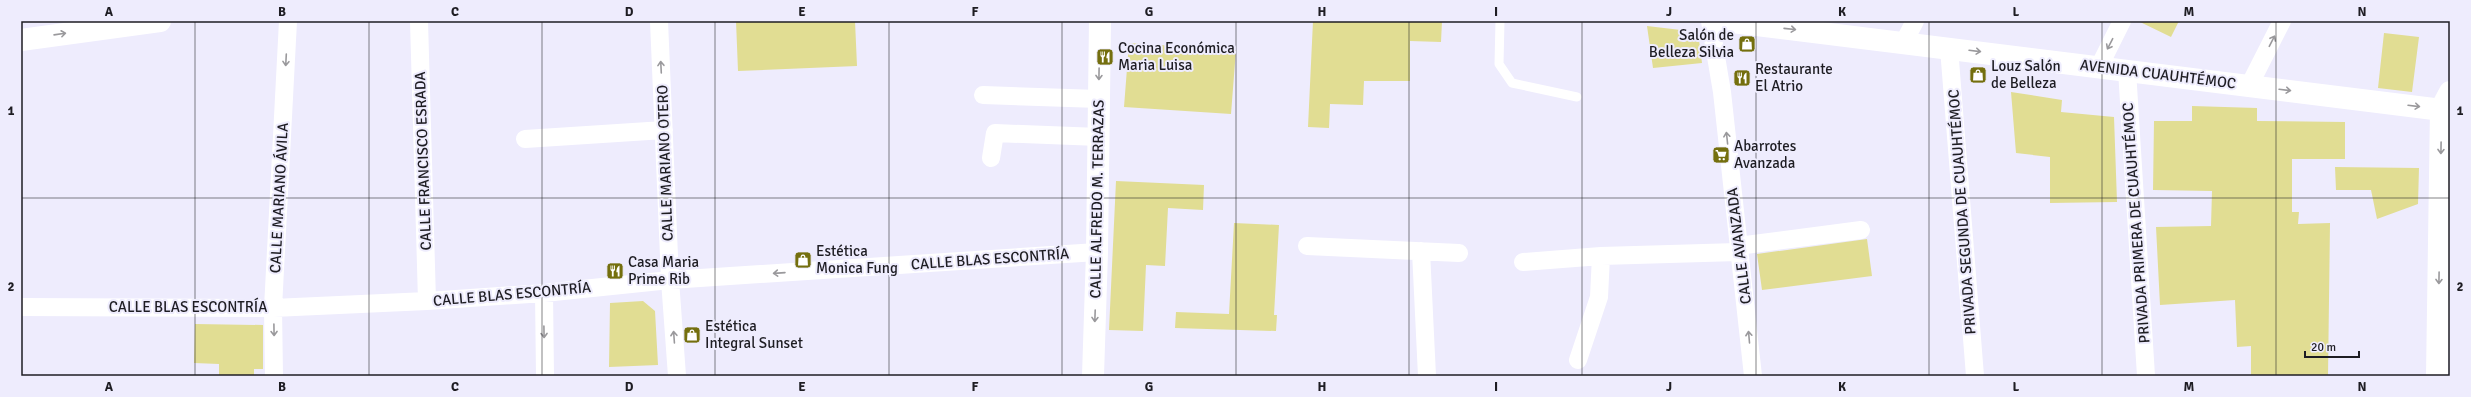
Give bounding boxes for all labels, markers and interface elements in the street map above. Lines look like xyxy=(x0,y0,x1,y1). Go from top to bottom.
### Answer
text: A xyxy=(105,4,114,20)
text: B xyxy=(278,4,286,20)
text: C xyxy=(451,4,459,20)
text: D xyxy=(625,4,634,20)
text: E xyxy=(798,4,806,20)
text: F xyxy=(972,4,979,20)
text: G xyxy=(1145,4,1153,20)
text: H xyxy=(1318,4,1326,20)
text: I xyxy=(1494,4,1498,20)
text: J xyxy=(1666,4,1672,20)
text: K xyxy=(1838,4,1846,20)
text: L xyxy=(2013,4,2020,20)
text: M xyxy=(2184,4,2195,20)
text: N xyxy=(2357,4,2367,20)
one-way arrow xyxy=(1784,25,1797,33)
place label: Salón de Belleza Silvia xyxy=(1649,26,1734,61)
one-way arrow xyxy=(53,30,66,38)
shop icon: Salón de Belleza Silvia xyxy=(1737,34,1757,54)
one-way arrow xyxy=(2269,35,2276,47)
one-way arrow xyxy=(2106,38,2114,50)
place label: Cocina Económica Maria Luisa xyxy=(1118,39,1235,74)
restaurant icon: Cocina Económica Maria Luisa xyxy=(1095,47,1115,67)
one-way arrow xyxy=(1968,47,1981,55)
one-way arrow xyxy=(282,53,290,66)
street label: AVENIDA CUAUHTÉMOC xyxy=(2079,55,2237,92)
place label: Louz Salón de Belleza xyxy=(1991,57,2061,92)
place label: Restaurante El Atrio xyxy=(1755,60,1833,95)
one-way arrow xyxy=(657,61,665,74)
shop icon: Louz Salón de Belleza xyxy=(1968,65,1988,85)
one-way arrow xyxy=(1096,67,1103,80)
restaurant icon: Restaurante El Atrio xyxy=(1732,68,1752,88)
street label: CALLE FRANCISCO ESRADA xyxy=(411,71,435,251)
street label: CALLE MARIANO OTERO xyxy=(653,84,677,242)
one-way arrow xyxy=(2278,86,2291,94)
street label: PRIVADA SEGUNDA DE CUAUHTÉMOC xyxy=(1943,89,1980,335)
street label: CALLE ALFREDO M. TERRAZAS xyxy=(1086,99,1108,299)
street label: PRIVADA PRIMERA DE CUAUHTÉMOC xyxy=(2118,102,2153,344)
one-way arrow xyxy=(2407,102,2420,110)
text: 1 xyxy=(7,103,15,119)
text: 1 xyxy=(2456,103,2464,119)
street label: CALLE MARIANO ÁVILA xyxy=(265,122,292,274)
one-way arrow xyxy=(1723,132,1730,145)
place label: Abarrotes Avanzada xyxy=(1734,137,1797,172)
one-way arrow xyxy=(2437,141,2445,154)
supermarket icon: Abarrotes Avanzada xyxy=(1711,145,1731,165)
street label: CALLE AVANZADA xyxy=(1723,187,1755,305)
place label: Estética Monica Fung xyxy=(816,242,898,277)
street label: CALLE BLAS ESCONTRÍA xyxy=(910,243,1070,274)
shop icon: Estética Monica Fung xyxy=(793,250,813,270)
place label: Casa Maria Prime Rib xyxy=(628,253,699,288)
restaurant icon: Casa Maria Prime Rib xyxy=(605,261,625,281)
one-way arrow xyxy=(773,269,786,276)
one-way arrow xyxy=(2435,271,2443,284)
street label: CALLE BLAS ESCONTRÍA xyxy=(432,277,592,310)
text: 2 xyxy=(7,279,15,295)
text: 2 xyxy=(2456,279,2464,295)
street label: CALLE BLAS ESCONTRÍA xyxy=(109,297,267,316)
one-way arrow xyxy=(1091,309,1098,322)
place label: Estética Integral Sunset xyxy=(705,317,803,352)
one-way arrow xyxy=(270,323,277,336)
one-way arrow xyxy=(540,325,548,338)
shop icon: Estética Integral Sunset xyxy=(682,325,702,345)
one-way arrow xyxy=(670,331,677,344)
one-way arrow xyxy=(1746,331,1753,344)
scale bar xyxy=(2305,333,2359,359)
text: 20 m xyxy=(2311,340,2336,355)
text: A xyxy=(105,379,114,395)
text: B xyxy=(278,379,286,395)
text: C xyxy=(451,379,459,395)
text: D xyxy=(625,379,634,395)
text: E xyxy=(798,379,806,395)
text: F xyxy=(972,379,979,395)
text: G xyxy=(1145,379,1153,395)
text: H xyxy=(1318,379,1326,395)
text: I xyxy=(1494,379,1498,395)
text: J xyxy=(1666,379,1672,395)
text: K xyxy=(1838,379,1846,395)
text: L xyxy=(2013,379,2020,395)
text: M xyxy=(2184,379,2195,395)
text: N xyxy=(2357,379,2367,395)

